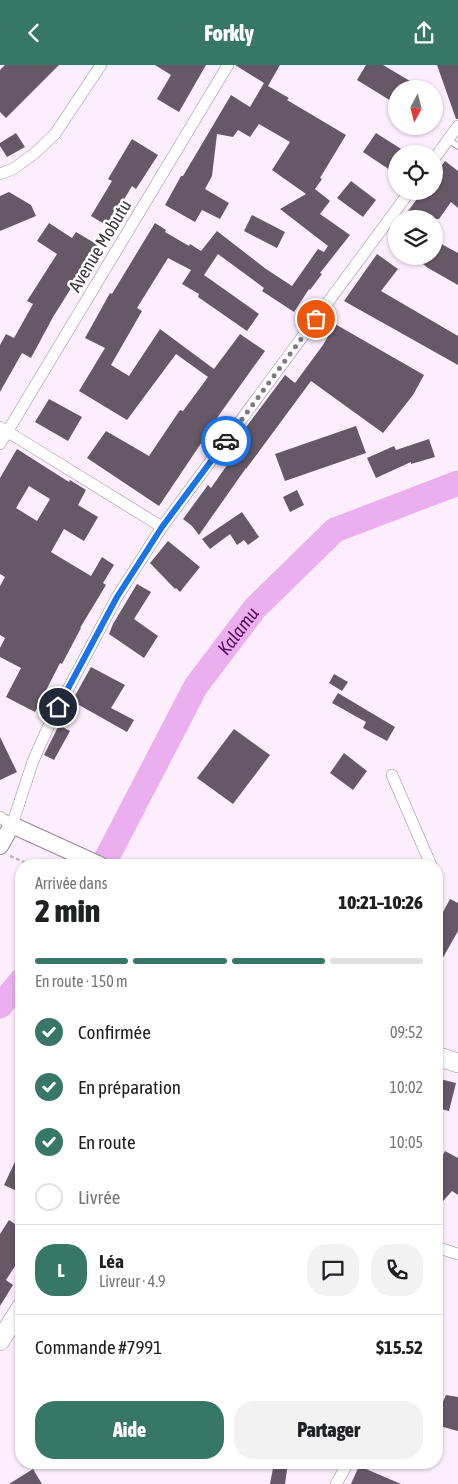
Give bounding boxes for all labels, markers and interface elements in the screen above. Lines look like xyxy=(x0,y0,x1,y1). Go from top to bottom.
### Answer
icon: back xyxy=(20,19,48,47)
icon: share xyxy=(410,19,438,47)
text: Forkly xyxy=(204,20,254,46)
north arrow xyxy=(388,80,442,135)
map controls xyxy=(388,80,443,265)
button: locate xyxy=(388,145,443,200)
street label: Avenue Mobutu xyxy=(64,196,135,296)
button: layers xyxy=(388,210,443,265)
pin xyxy=(295,298,337,340)
icon: bag xyxy=(302,305,330,333)
courier xyxy=(201,416,251,466)
icon: car xyxy=(212,427,240,455)
water label: Kalamu xyxy=(213,602,263,659)
pin xyxy=(37,686,79,728)
icon: home xyxy=(44,693,72,721)
text: Arrivée dans xyxy=(35,874,107,892)
text: 10:21–10:26 xyxy=(338,891,423,913)
text: 2 min xyxy=(35,892,100,929)
text: En route · 150 m xyxy=(35,972,128,990)
icon: check xyxy=(35,1018,63,1046)
text: Confirmée xyxy=(78,1021,151,1043)
text: 09:52 xyxy=(390,1023,423,1041)
icon: check xyxy=(35,1073,63,1101)
text: En préparation xyxy=(78,1076,181,1098)
text: 10:02 xyxy=(389,1078,423,1096)
icon: check xyxy=(35,1128,63,1156)
text: En route xyxy=(78,1131,136,1153)
text: 10:05 xyxy=(389,1133,423,1151)
text: Livrée xyxy=(78,1186,120,1208)
button: chat xyxy=(307,1244,359,1296)
button: phone xyxy=(371,1244,423,1296)
text: Léa xyxy=(99,1250,124,1272)
text: L xyxy=(57,1259,65,1281)
text: Livreur · 4.9 xyxy=(99,1272,166,1290)
text: Commande #7991 xyxy=(35,1336,162,1358)
text: $15.52 xyxy=(376,1336,423,1358)
button: Aide xyxy=(35,1401,224,1459)
button: Partager xyxy=(234,1401,423,1459)

